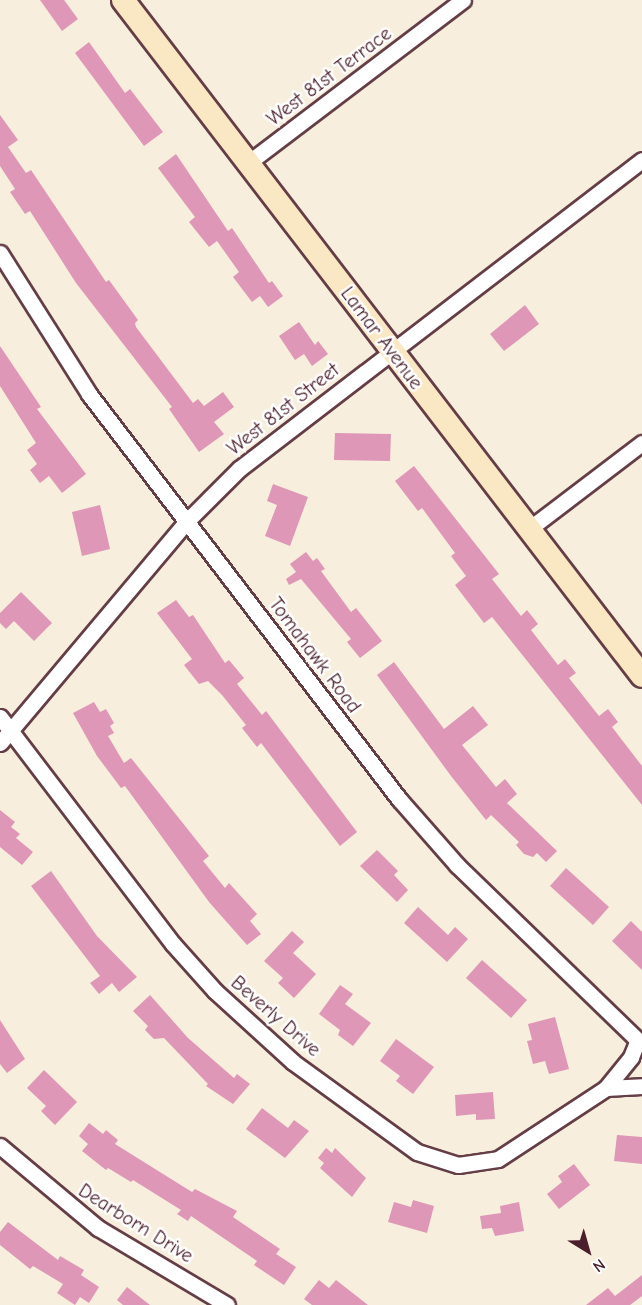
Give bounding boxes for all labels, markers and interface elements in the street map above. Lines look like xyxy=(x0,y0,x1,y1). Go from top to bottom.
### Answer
street label: West 81st Terrace xyxy=(262,21,396,131)
street label: Lamar Avenue xyxy=(336,282,428,394)
street label: West 81st Street xyxy=(222,358,344,460)
street label: Tomahawk Road xyxy=(264,592,366,718)
street label: Beverly Drive xyxy=(226,970,326,1062)
street label: Dearborn Drive xyxy=(74,1178,198,1268)
north arrow xyxy=(558,1221,618,1281)
text: N xyxy=(589,1255,608,1276)

